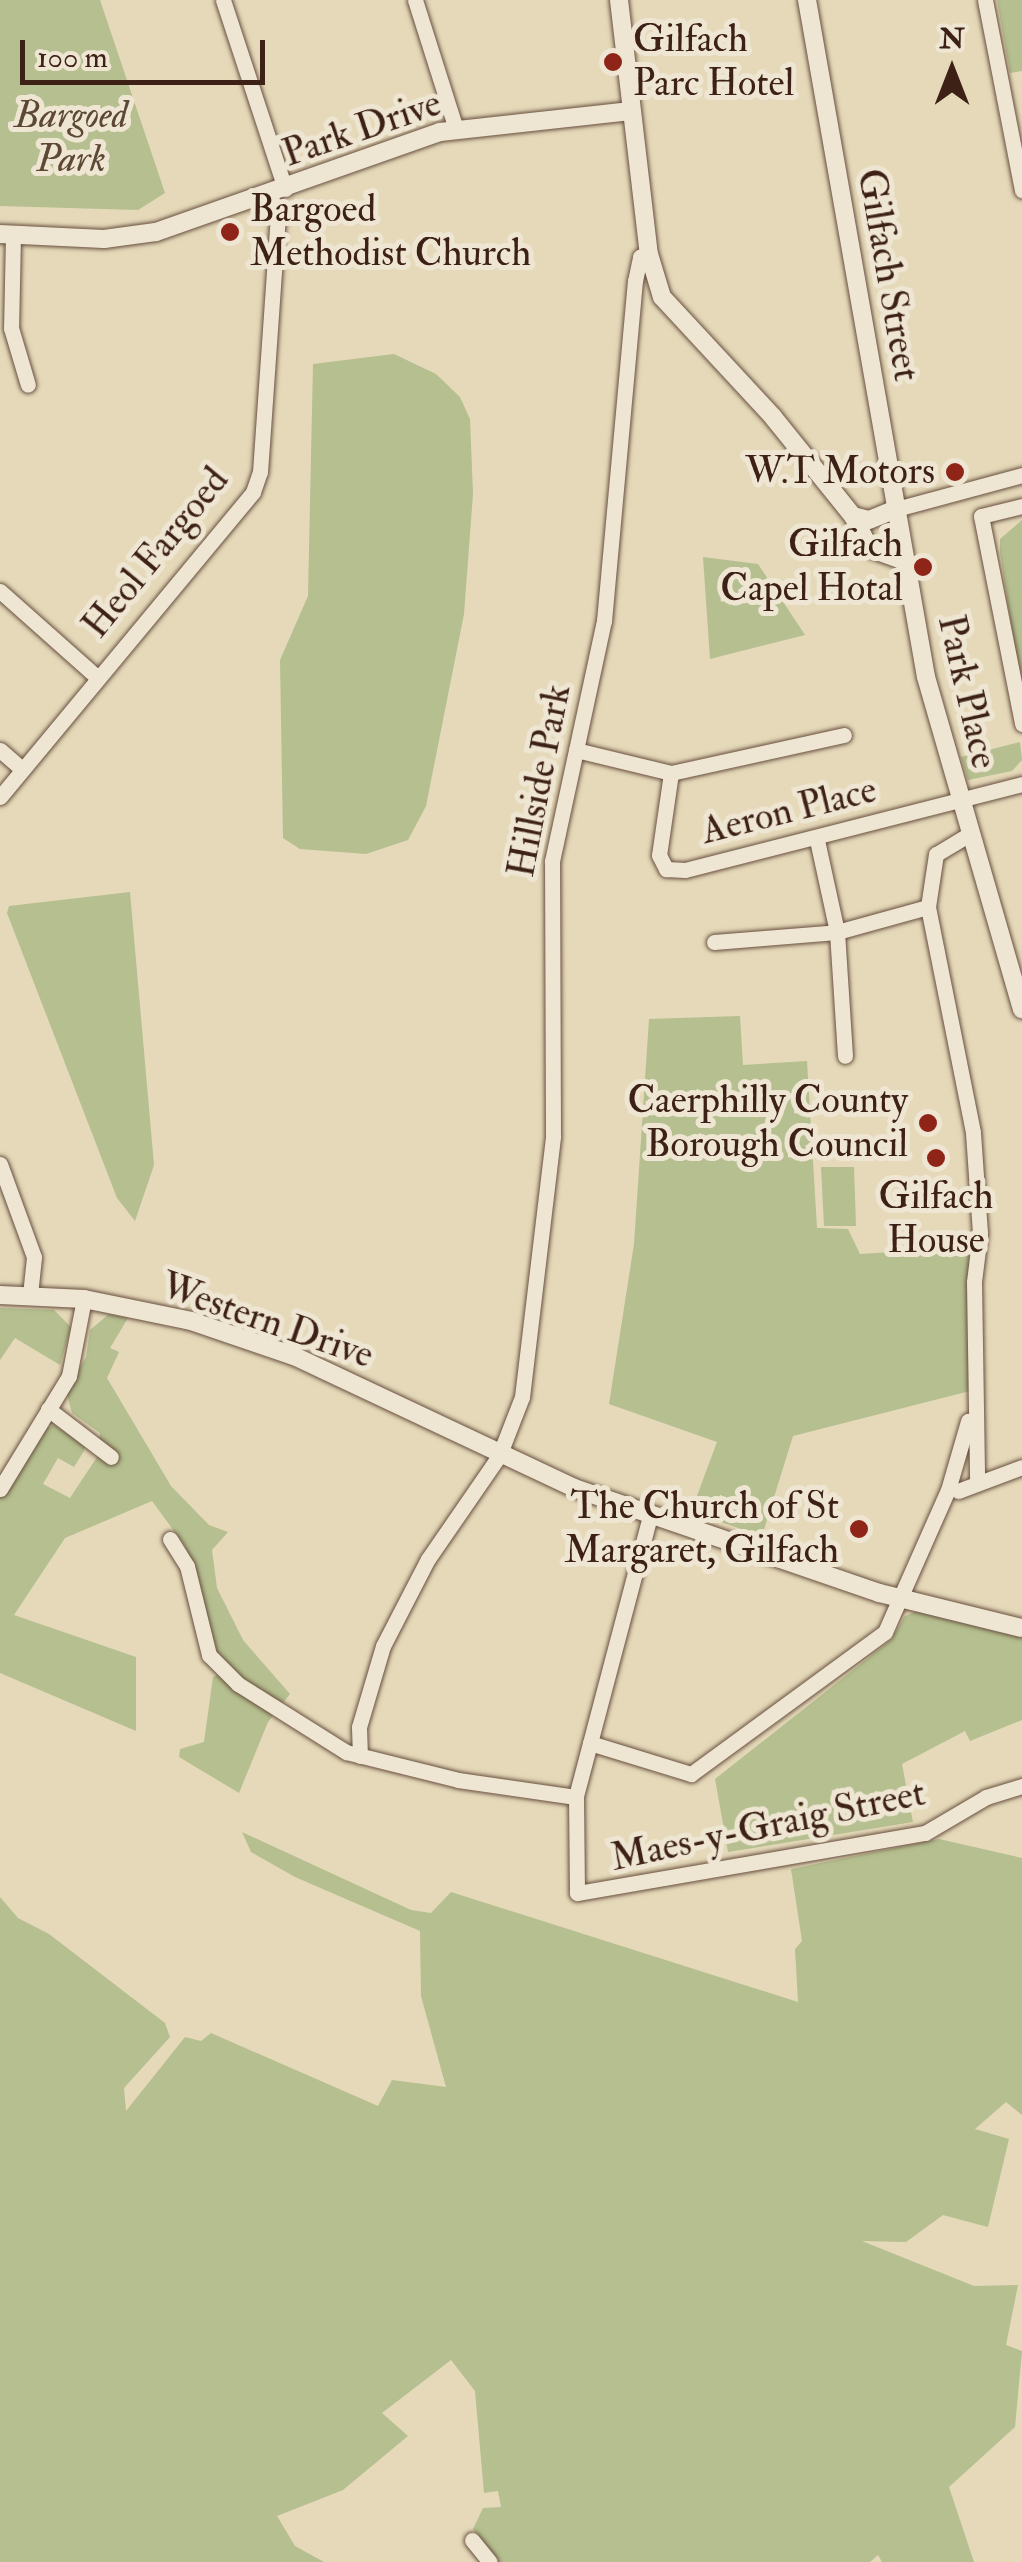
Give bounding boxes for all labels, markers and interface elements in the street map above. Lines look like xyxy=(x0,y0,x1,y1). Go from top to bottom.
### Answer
place label: Gilfach Parc Hotel xyxy=(633,17,794,106)
scale bar xyxy=(25,20,270,82)
north arrow xyxy=(902,20,1002,120)
text: N xyxy=(939,22,965,57)
text: 100 m xyxy=(37,39,108,76)
marker: Gilfach Parc Hotel xyxy=(602,51,624,73)
street label: Park Drive xyxy=(277,81,447,177)
park label: Bargoed Park xyxy=(14,93,128,182)
street label: Gilfach Street xyxy=(847,165,929,385)
place label: Bargoed Methodist Church xyxy=(250,187,531,276)
marker: Bargoed Methodist Church xyxy=(219,221,241,243)
place label: W.T Motors xyxy=(745,449,935,495)
street label: Heol Fargoed xyxy=(73,458,239,648)
marker: W.T Motors xyxy=(944,461,966,483)
place label: Gilfach Capel Hotal xyxy=(720,522,903,612)
marker: Gilfach Capel Hotal xyxy=(912,556,934,578)
street label: Park Place xyxy=(927,611,1007,773)
street label: Hillside Park xyxy=(499,681,581,881)
street label: Aeron Place xyxy=(697,767,881,855)
place label: Caerphilly County Borough Council xyxy=(627,1078,908,1168)
marker: Caerphilly County Borough Council xyxy=(917,1112,939,1134)
marker: Gilfach House xyxy=(925,1147,947,1169)
place label: Gilfach House xyxy=(879,1174,993,1264)
street label: Western Drive xyxy=(155,1263,379,1379)
place label: The Church of St Margaret, Gilfach xyxy=(564,1484,839,1574)
marker: The Church of St Margaret, Gilfach xyxy=(848,1518,870,1540)
street label: Maes-y-Graig Street xyxy=(607,1770,929,1882)

